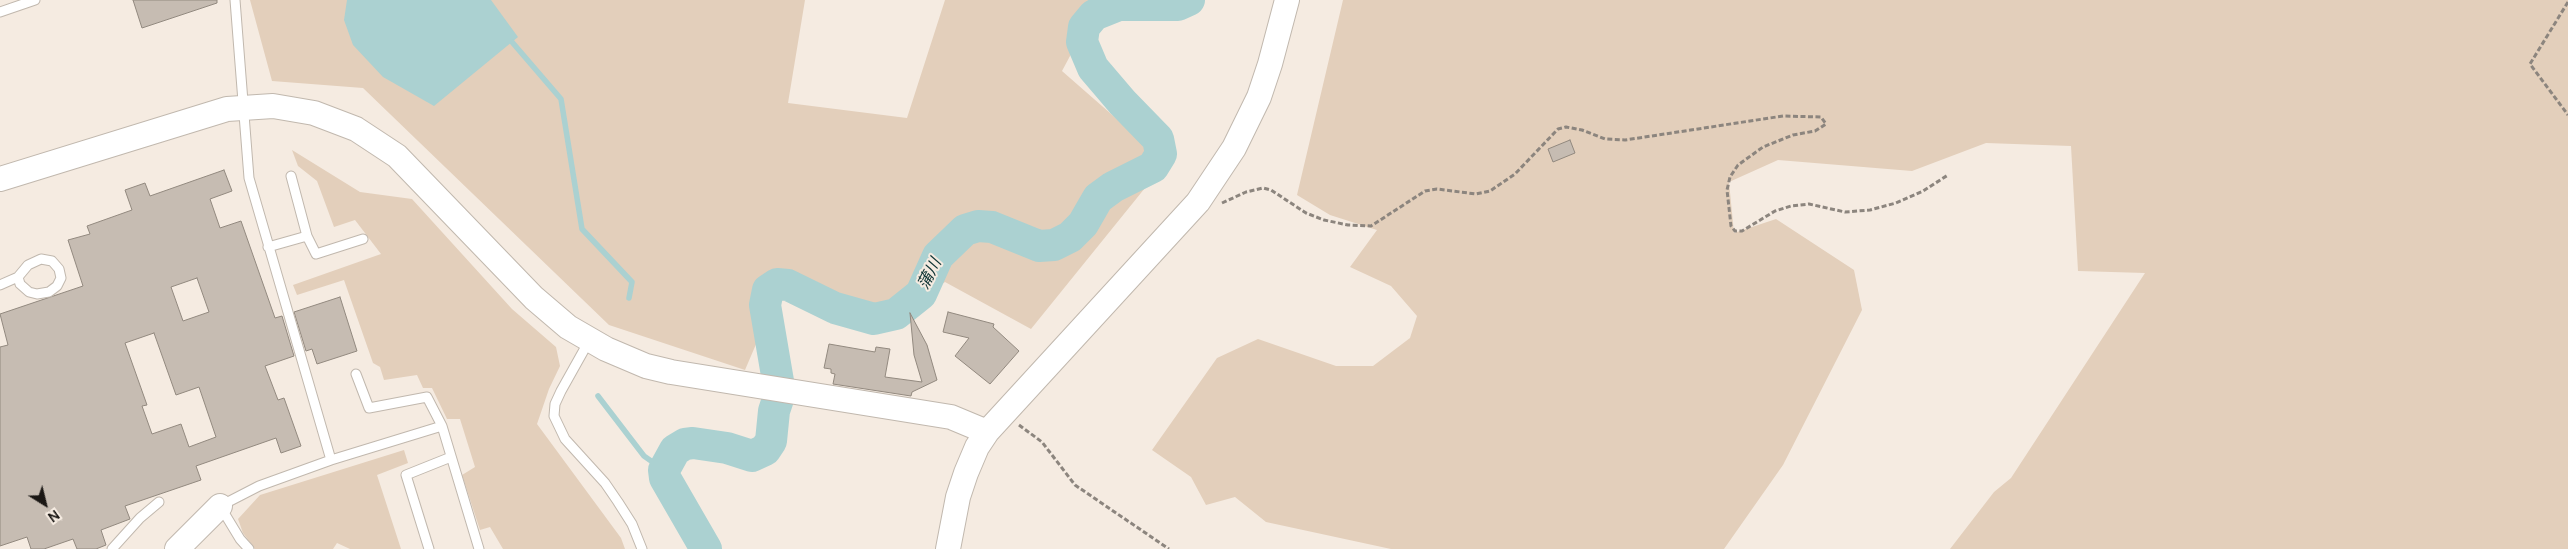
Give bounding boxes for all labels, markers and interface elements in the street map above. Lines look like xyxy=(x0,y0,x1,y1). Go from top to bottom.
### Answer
water label: 蒲川 xyxy=(914,255,946,293)
north arrow xyxy=(20,479,70,529)
text: N xyxy=(44,506,64,527)

